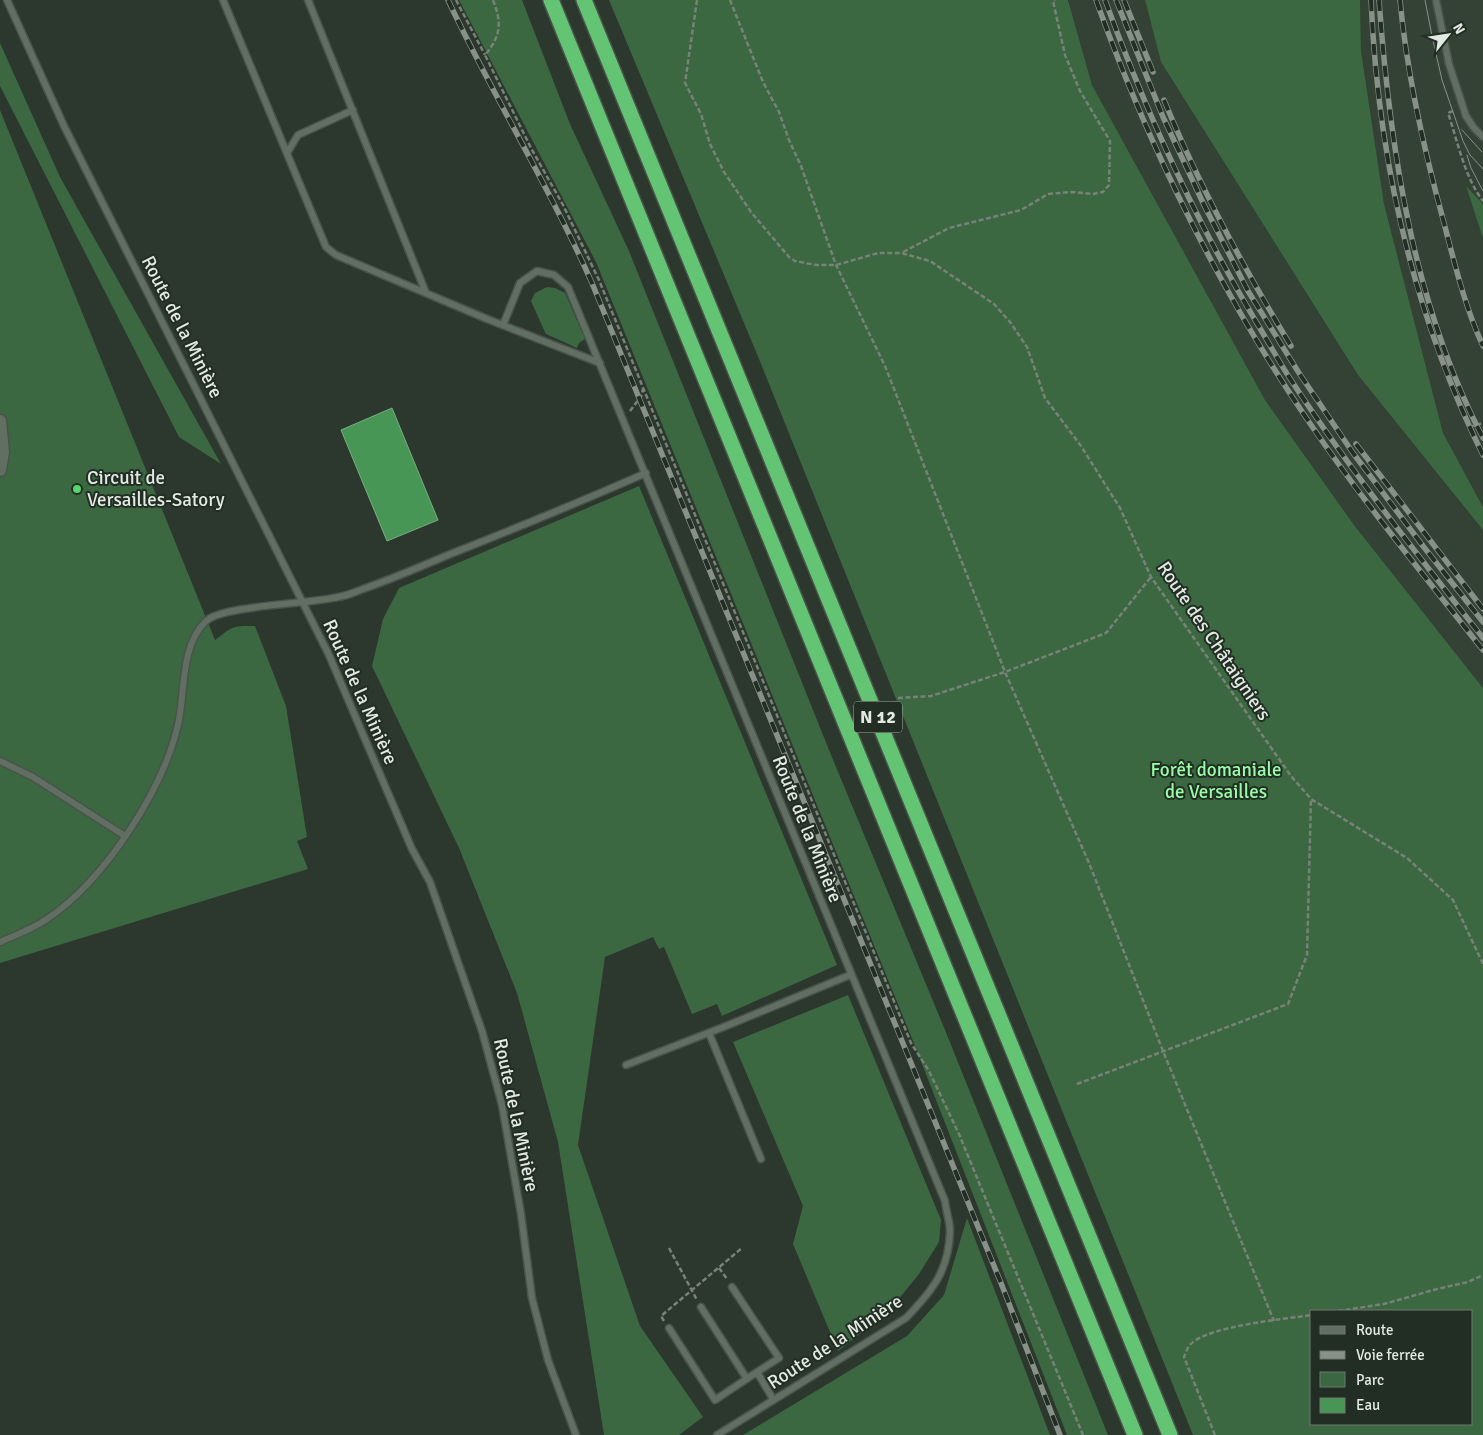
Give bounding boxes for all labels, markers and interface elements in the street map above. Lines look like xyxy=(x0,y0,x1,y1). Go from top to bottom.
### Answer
north arrow xyxy=(1423,10,1473,60)
text: N xyxy=(1449,20,1469,37)
street label: Route de la Minière xyxy=(136,252,228,402)
place label: Circuit de Versailles-Satory xyxy=(87,466,225,512)
marker: Circuit de Versailles-Satory xyxy=(71,483,83,495)
street label: Route des Châtaigniers xyxy=(1152,557,1276,725)
street label: Route de la Minière xyxy=(317,616,403,768)
road number: N 12 xyxy=(854,702,902,732)
street label: Route de la Minière xyxy=(767,752,847,906)
park label: Forêt domaniale de Versailles xyxy=(1151,758,1282,804)
street label: Route de la Minière xyxy=(488,1036,544,1194)
street label: Route de la Minière xyxy=(763,1289,907,1395)
legend xyxy=(1310,1310,1473,1425)
text: Route xyxy=(1356,1321,1393,1339)
text: Voie ferrée xyxy=(1356,1346,1425,1364)
text: Parc xyxy=(1356,1371,1384,1389)
text: Eau xyxy=(1356,1396,1380,1414)

